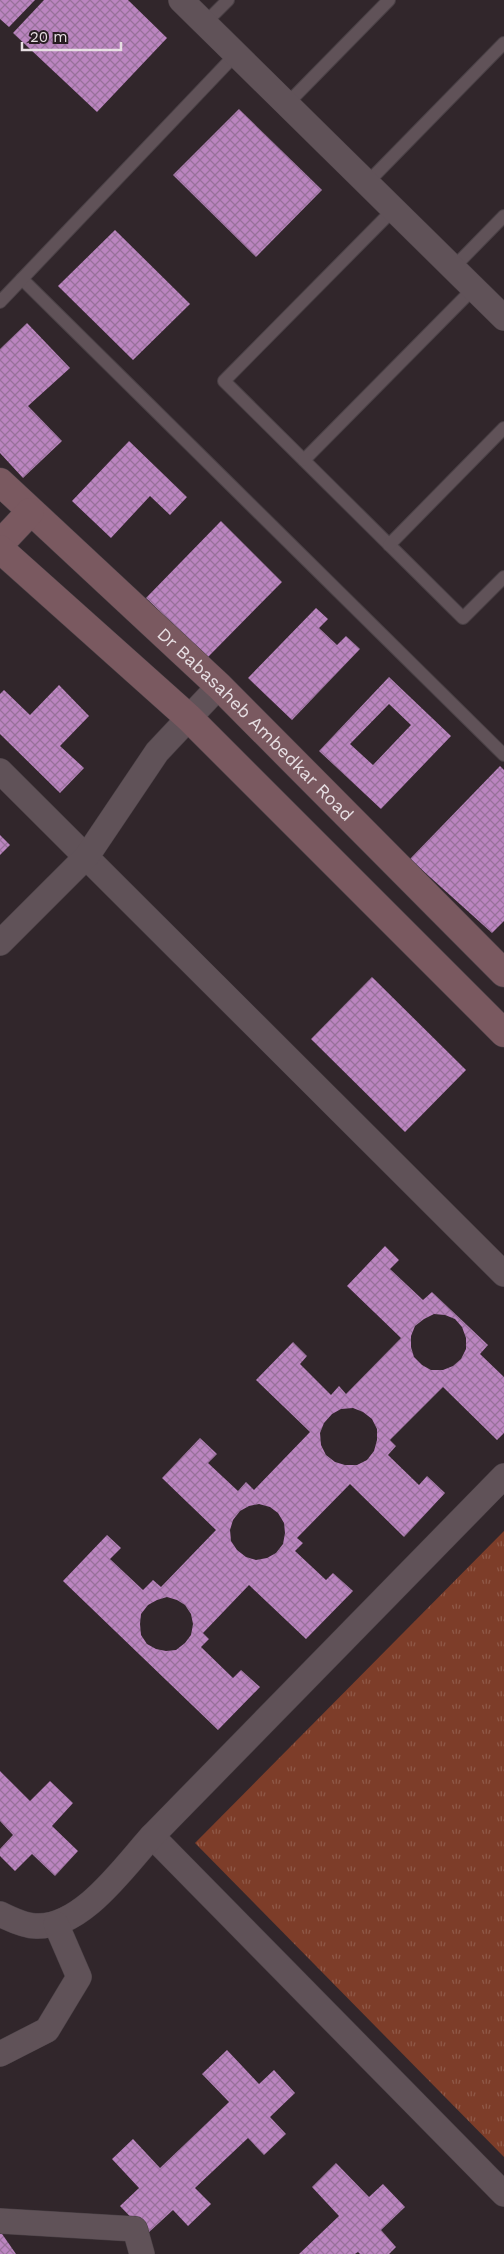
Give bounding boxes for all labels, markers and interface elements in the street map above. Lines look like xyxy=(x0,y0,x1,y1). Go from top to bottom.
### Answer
scale bar xyxy=(22,20,121,52)
text: 20 m xyxy=(30,28,68,46)
street label: Dr Babasaheb Ambedkar Road xyxy=(153,623,358,825)

